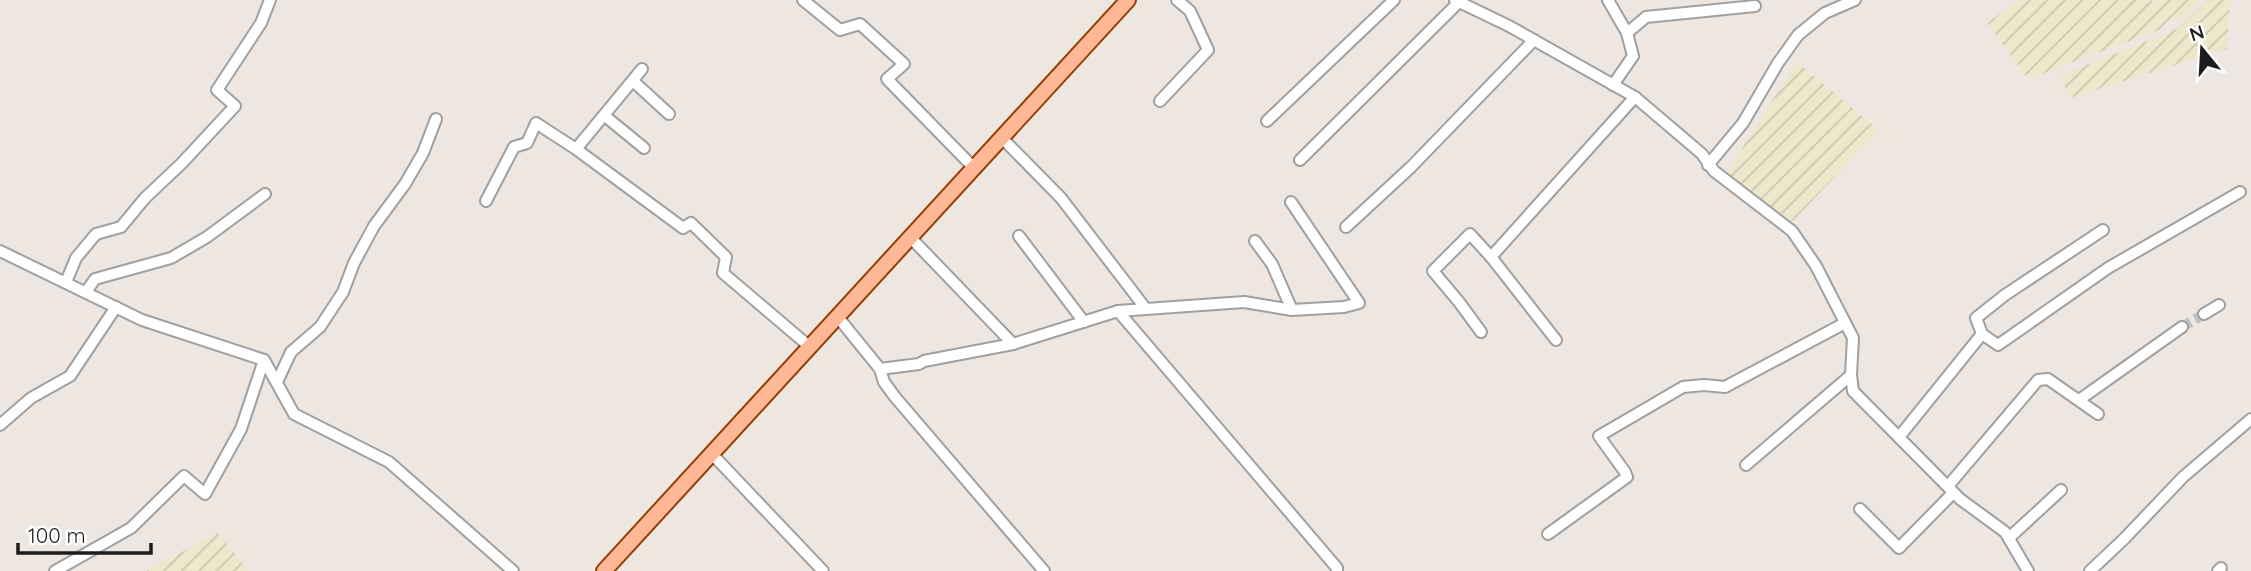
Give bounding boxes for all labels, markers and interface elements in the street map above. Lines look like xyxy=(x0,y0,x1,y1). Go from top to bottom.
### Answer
north arrow xyxy=(2167,14,2237,84)
text: N xyxy=(2186,19,2207,46)
scale bar xyxy=(18,512,150,556)
text: 100 m xyxy=(28,522,86,548)

